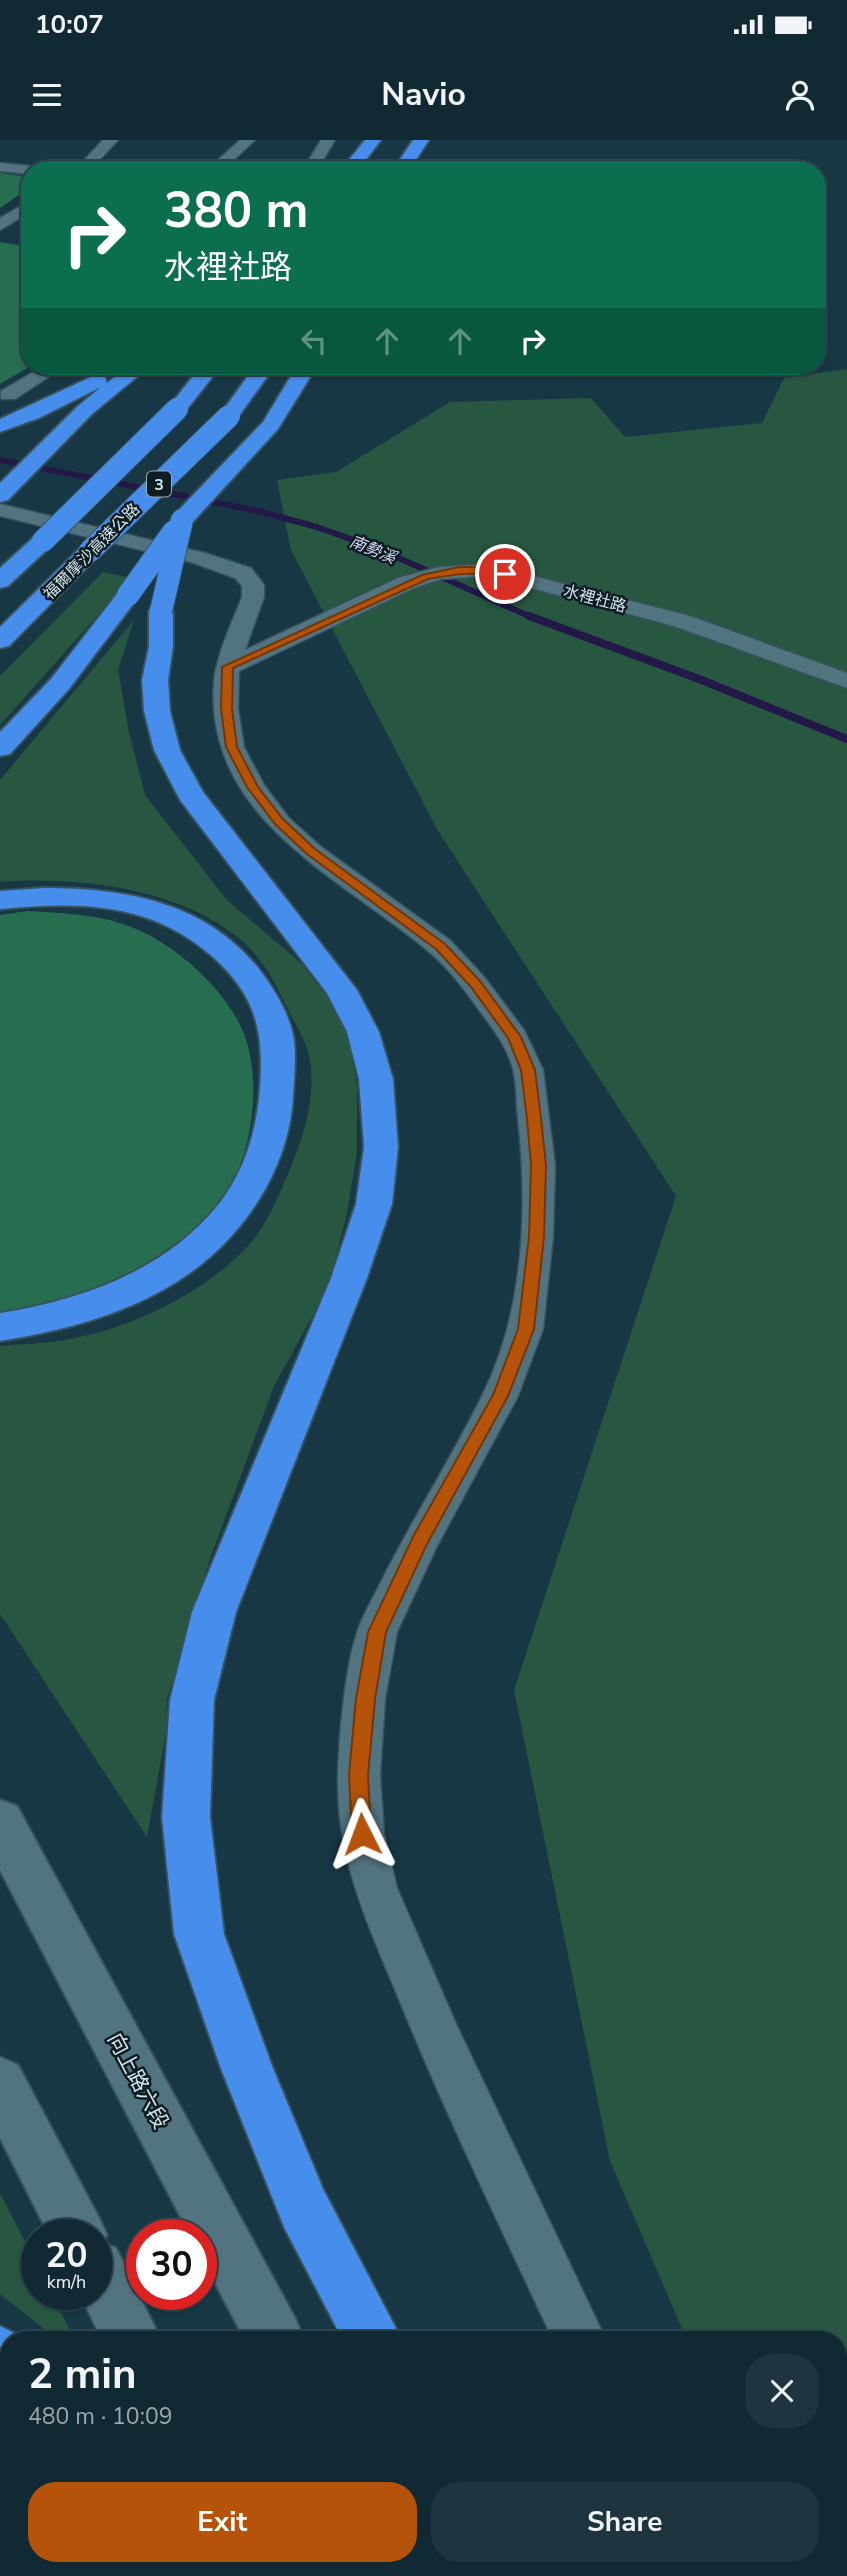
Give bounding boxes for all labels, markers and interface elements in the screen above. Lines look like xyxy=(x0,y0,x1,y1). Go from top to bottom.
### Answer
text: 10:07 xyxy=(35,7,104,42)
text: Navio xyxy=(381,73,466,116)
icon: menu xyxy=(28,76,66,114)
icon: person xyxy=(781,76,819,114)
text: 380 m xyxy=(164,177,308,244)
icon: right xyxy=(49,189,140,280)
text: 水裡社路 xyxy=(164,246,292,289)
icon: left xyxy=(295,322,333,360)
icon: ahead xyxy=(368,322,406,360)
icon: ahead xyxy=(441,322,479,360)
icon: right xyxy=(514,322,552,360)
road number: 3 xyxy=(147,472,171,496)
street label: 福爾摩沙高速公路 xyxy=(39,499,145,605)
water label: 南勢溪 xyxy=(346,531,401,570)
pin xyxy=(475,544,535,604)
icon: arrive xyxy=(486,555,524,593)
street label: 水裡社路 xyxy=(561,580,629,618)
position arrow xyxy=(325,1797,399,1871)
street label: 向上路六段 xyxy=(101,2028,175,2134)
speed limit sign: 30 xyxy=(126,2219,217,2310)
text: 20 xyxy=(45,2232,88,2279)
text: km/h xyxy=(47,2270,86,2294)
text: 2 min xyxy=(28,2346,137,2403)
button: close xyxy=(745,2354,819,2428)
text: 480 m · 10:09 xyxy=(28,2401,173,2432)
button: Exit xyxy=(28,2482,417,2562)
button: Share xyxy=(431,2482,819,2562)

